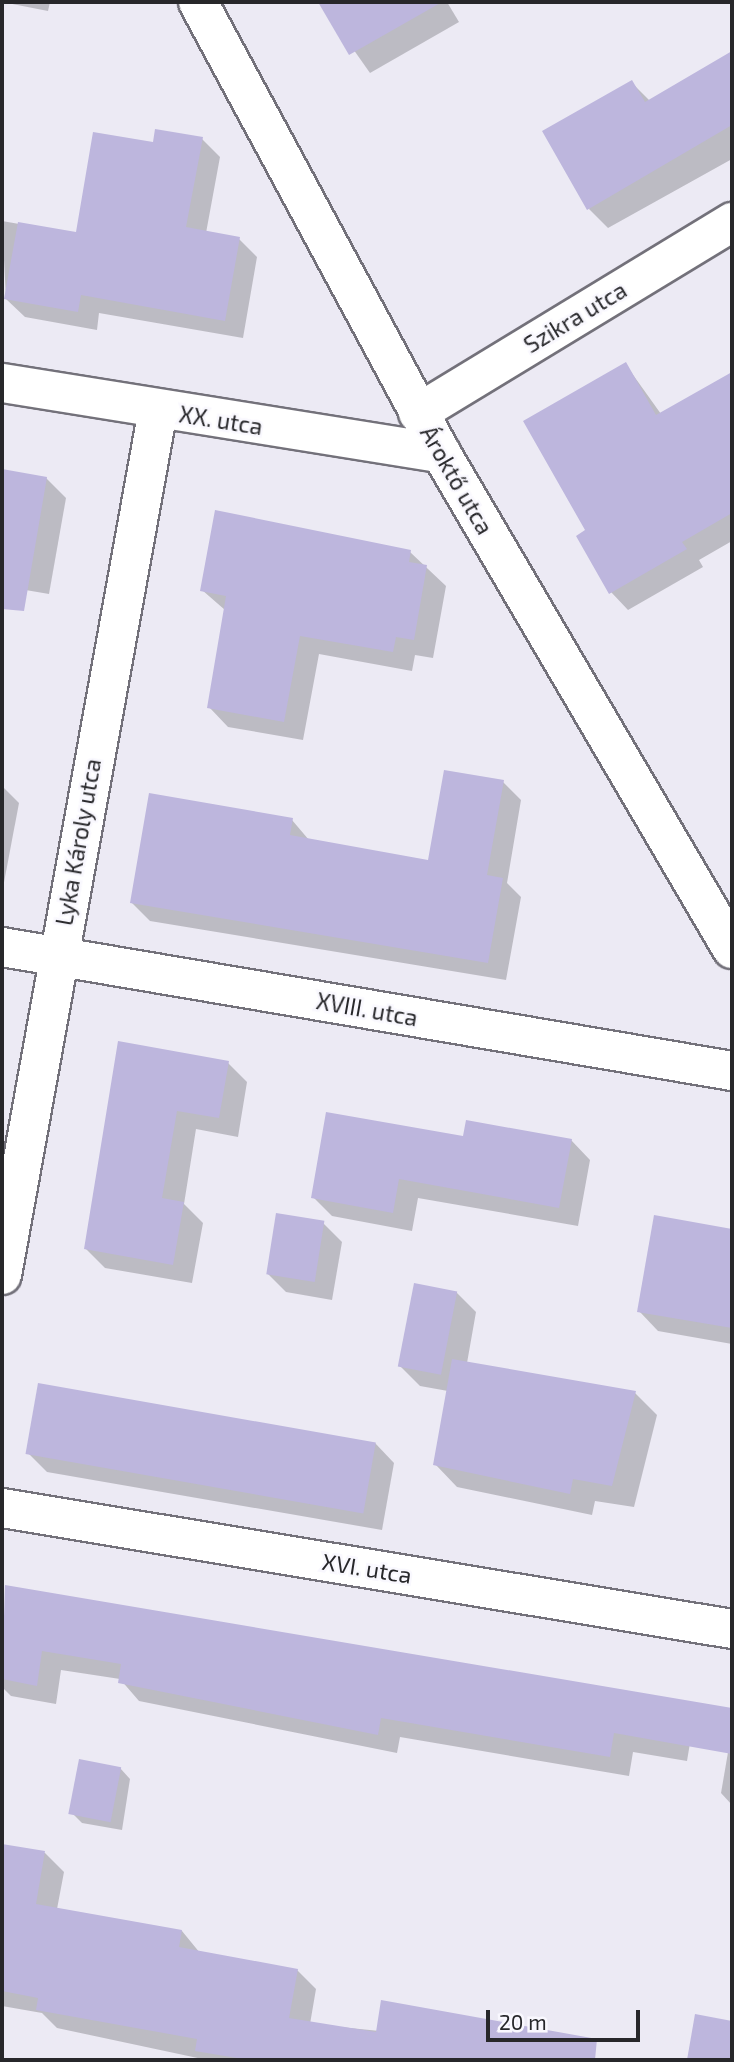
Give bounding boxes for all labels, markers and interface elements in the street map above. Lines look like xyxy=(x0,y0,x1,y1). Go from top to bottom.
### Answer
street label: Szikra utca xyxy=(519,276,631,358)
street label: XX. utca xyxy=(177,400,265,440)
street label: Ároktő utca xyxy=(415,421,499,539)
street label: Lyka Károly utca xyxy=(50,756,106,928)
street label: XVIII. utca xyxy=(314,987,420,1031)
street label: XVI. utca xyxy=(320,1547,414,1589)
scale bar xyxy=(489,1996,643,2040)
text: 20 m xyxy=(499,2009,547,2034)

